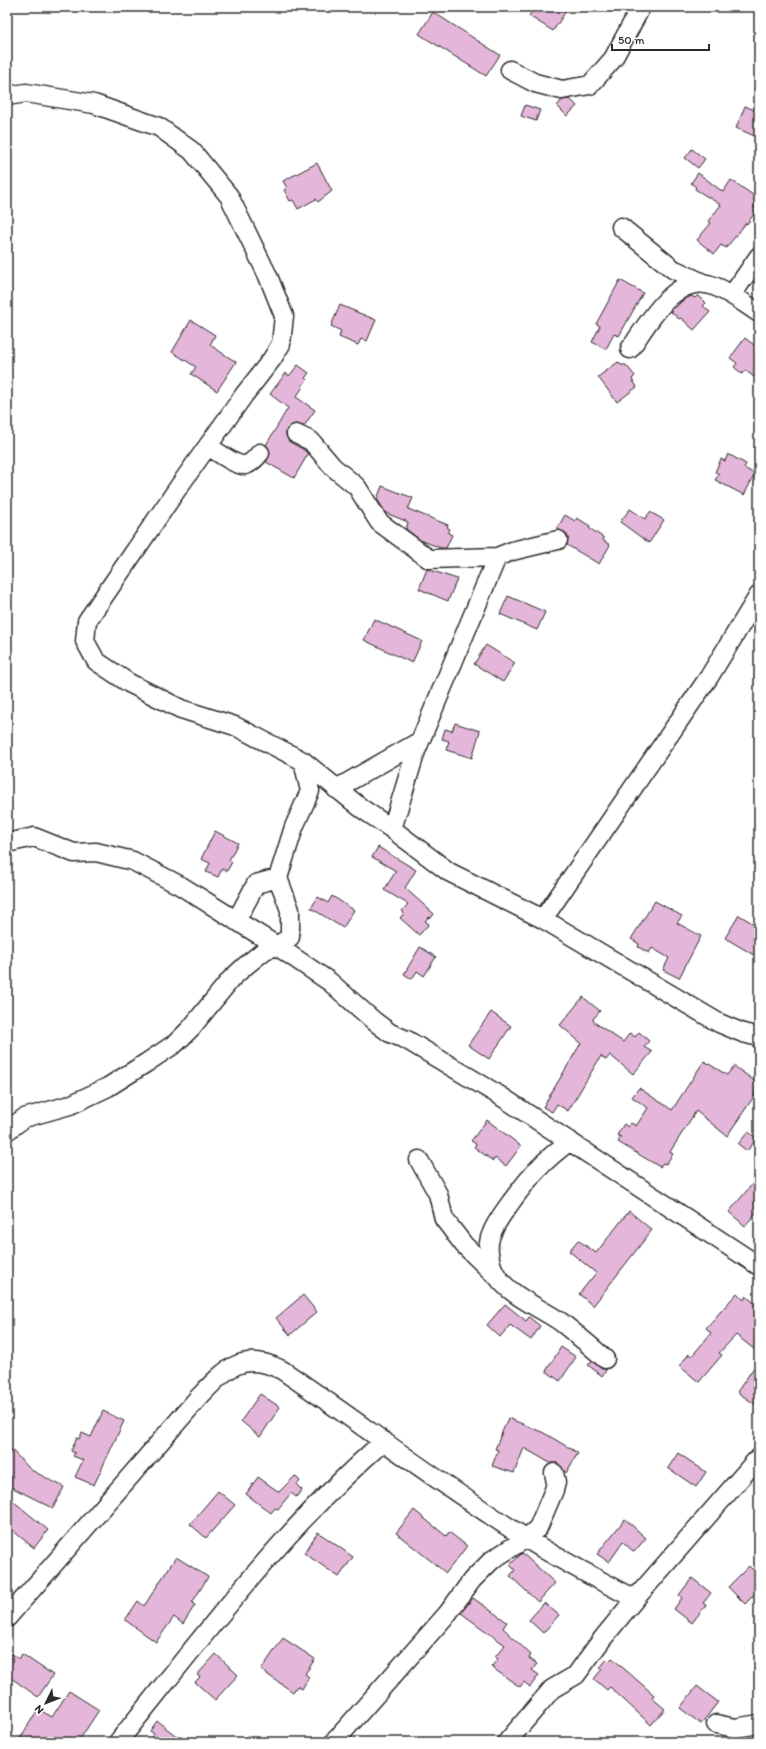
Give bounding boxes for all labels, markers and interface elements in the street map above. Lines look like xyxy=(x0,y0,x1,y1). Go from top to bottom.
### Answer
scale bar xyxy=(612,26,709,52)
text: 50 m xyxy=(618,33,644,47)
north arrow xyxy=(26,1683,66,1723)
text: N xyxy=(32,1702,46,1717)

